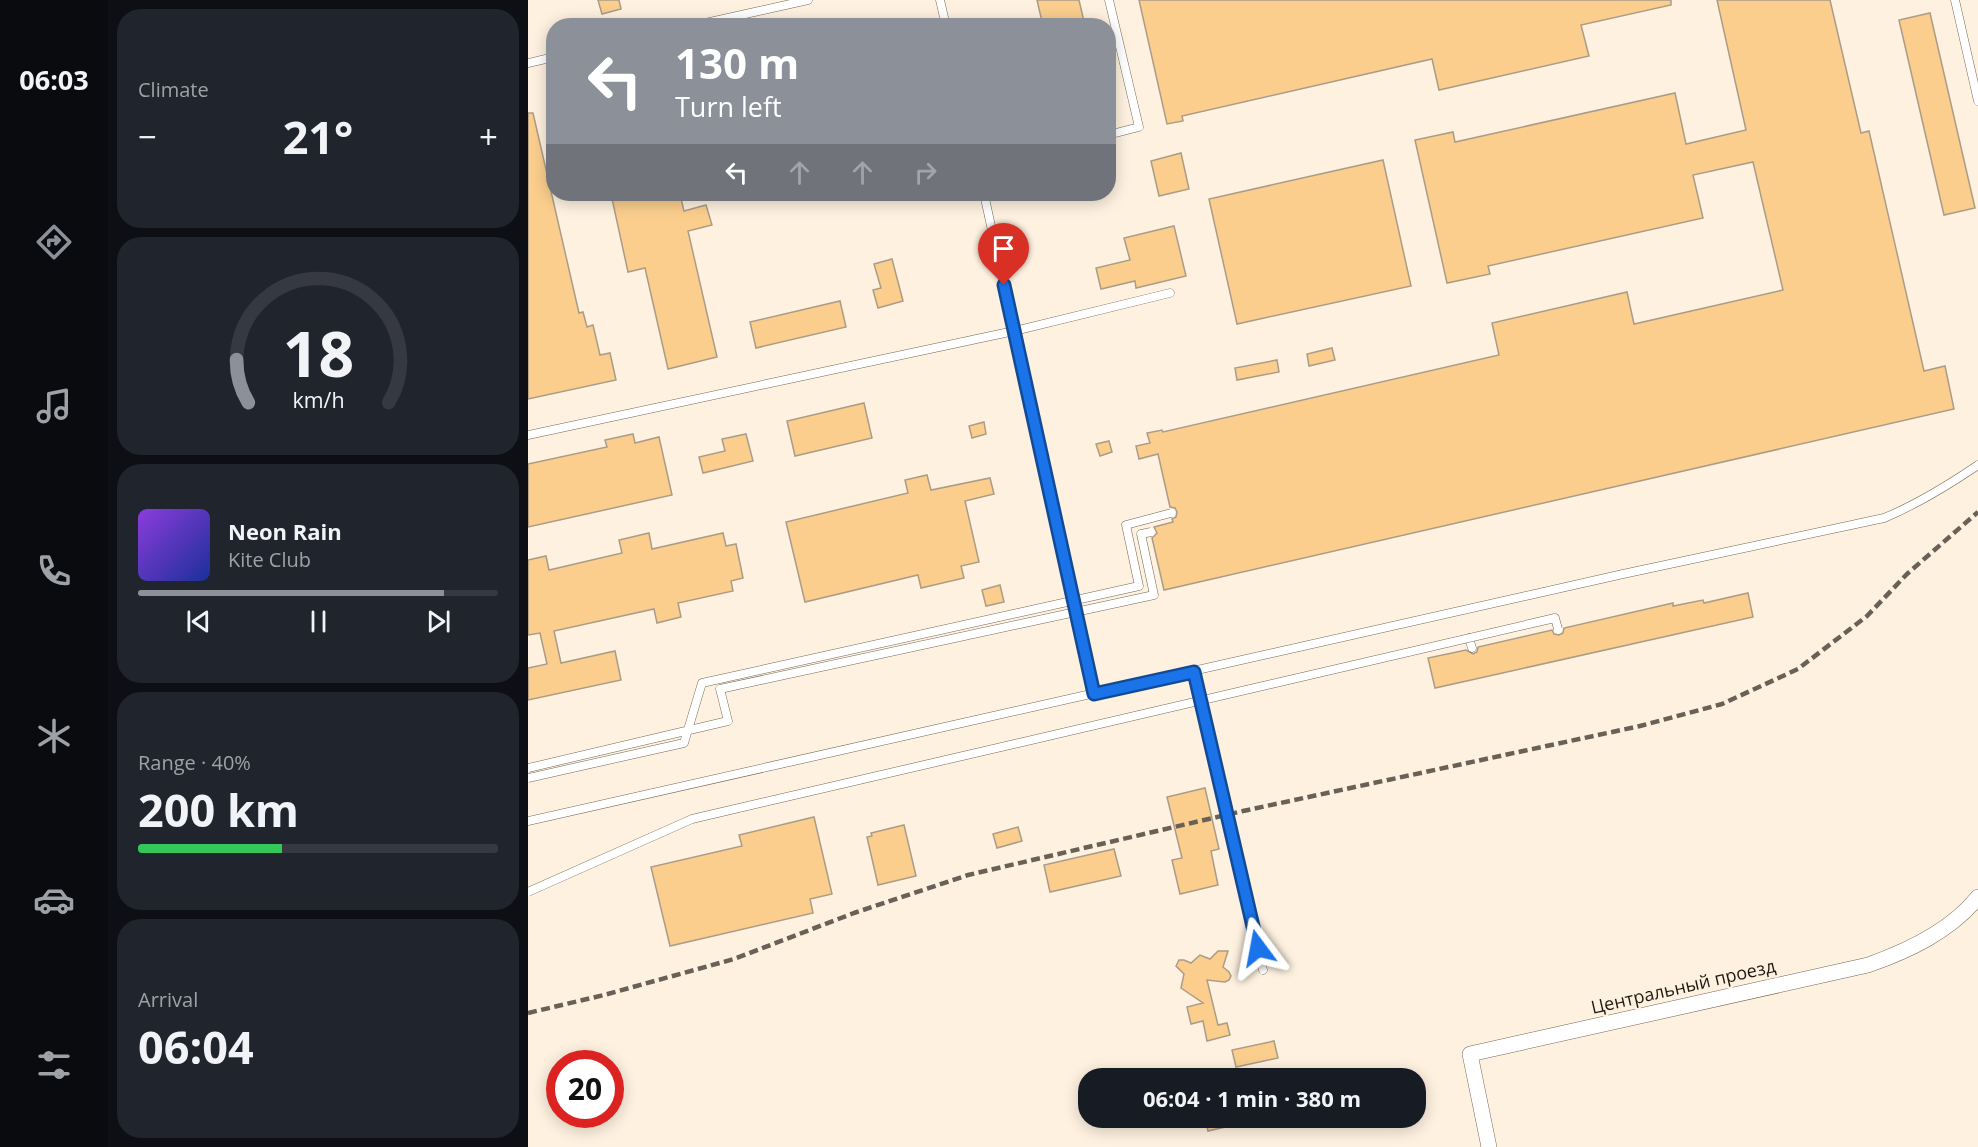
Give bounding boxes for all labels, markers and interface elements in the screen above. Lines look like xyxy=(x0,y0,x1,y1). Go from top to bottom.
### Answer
text: 130 m xyxy=(675,34,799,91)
icon: left xyxy=(576,42,654,120)
text: 06:03 xyxy=(19,61,89,98)
text: Climate xyxy=(138,76,209,103)
text: Turn left xyxy=(675,88,782,125)
text: 21° xyxy=(283,106,353,167)
text: − xyxy=(138,114,157,159)
text: + xyxy=(479,114,498,159)
icon: left xyxy=(720,156,753,189)
icon: ahead xyxy=(783,156,816,189)
icon: ahead xyxy=(846,156,879,189)
icon: right xyxy=(909,156,942,189)
icon: directions xyxy=(33,221,75,263)
pin xyxy=(978,223,1029,285)
icon: arrive xyxy=(987,232,1020,265)
text: 18 xyxy=(282,310,354,395)
icon: music xyxy=(33,385,75,427)
text: km/h xyxy=(292,385,344,414)
text: Neon Rain xyxy=(228,516,342,546)
text: Kite Club xyxy=(228,546,311,573)
icon: phone xyxy=(33,550,75,592)
icon: previous xyxy=(182,605,215,638)
icon: pause xyxy=(302,605,335,638)
icon: next xyxy=(422,605,455,638)
icon: climate xyxy=(33,715,75,757)
text: Range · 40% xyxy=(138,749,251,776)
text: 200 km xyxy=(138,779,299,840)
icon: car xyxy=(33,879,75,921)
position arrow xyxy=(1226,916,1290,980)
street label: Центральный проезд xyxy=(1588,953,1778,1019)
text: Arrival xyxy=(138,986,198,1013)
text: 06:04 xyxy=(138,1016,254,1077)
icon: filters xyxy=(33,1044,75,1086)
speed limit sign: 20 xyxy=(546,1050,624,1128)
text: 06:04 · 1 min · 380 m xyxy=(1143,1083,1361,1113)

